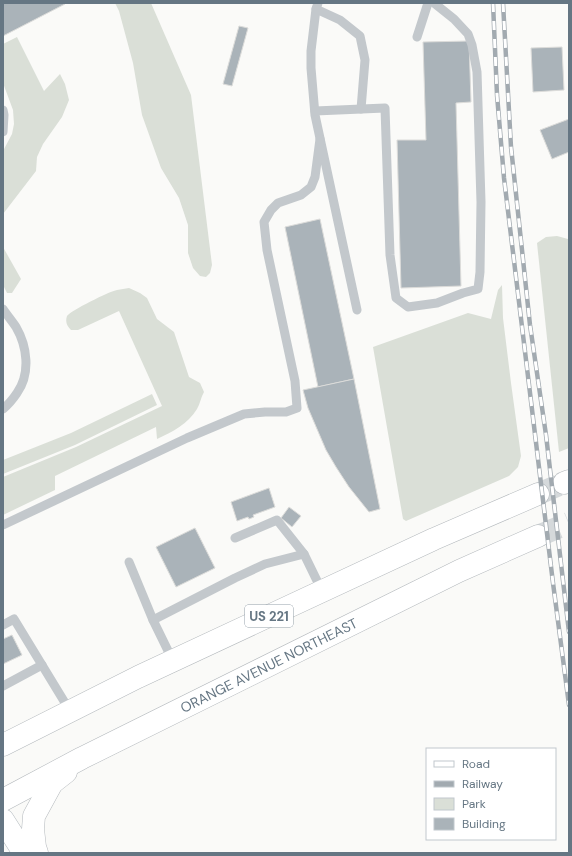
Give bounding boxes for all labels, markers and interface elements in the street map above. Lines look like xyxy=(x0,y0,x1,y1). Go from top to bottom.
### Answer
road number: US 221 xyxy=(245,605,293,627)
street label: ORANGE AVENUE NORTHEAST xyxy=(177,614,360,717)
legend xyxy=(426,748,556,840)
text: Road xyxy=(462,756,490,772)
text: Railway xyxy=(462,776,503,792)
text: Park xyxy=(462,796,486,812)
text: Building xyxy=(462,816,506,832)

